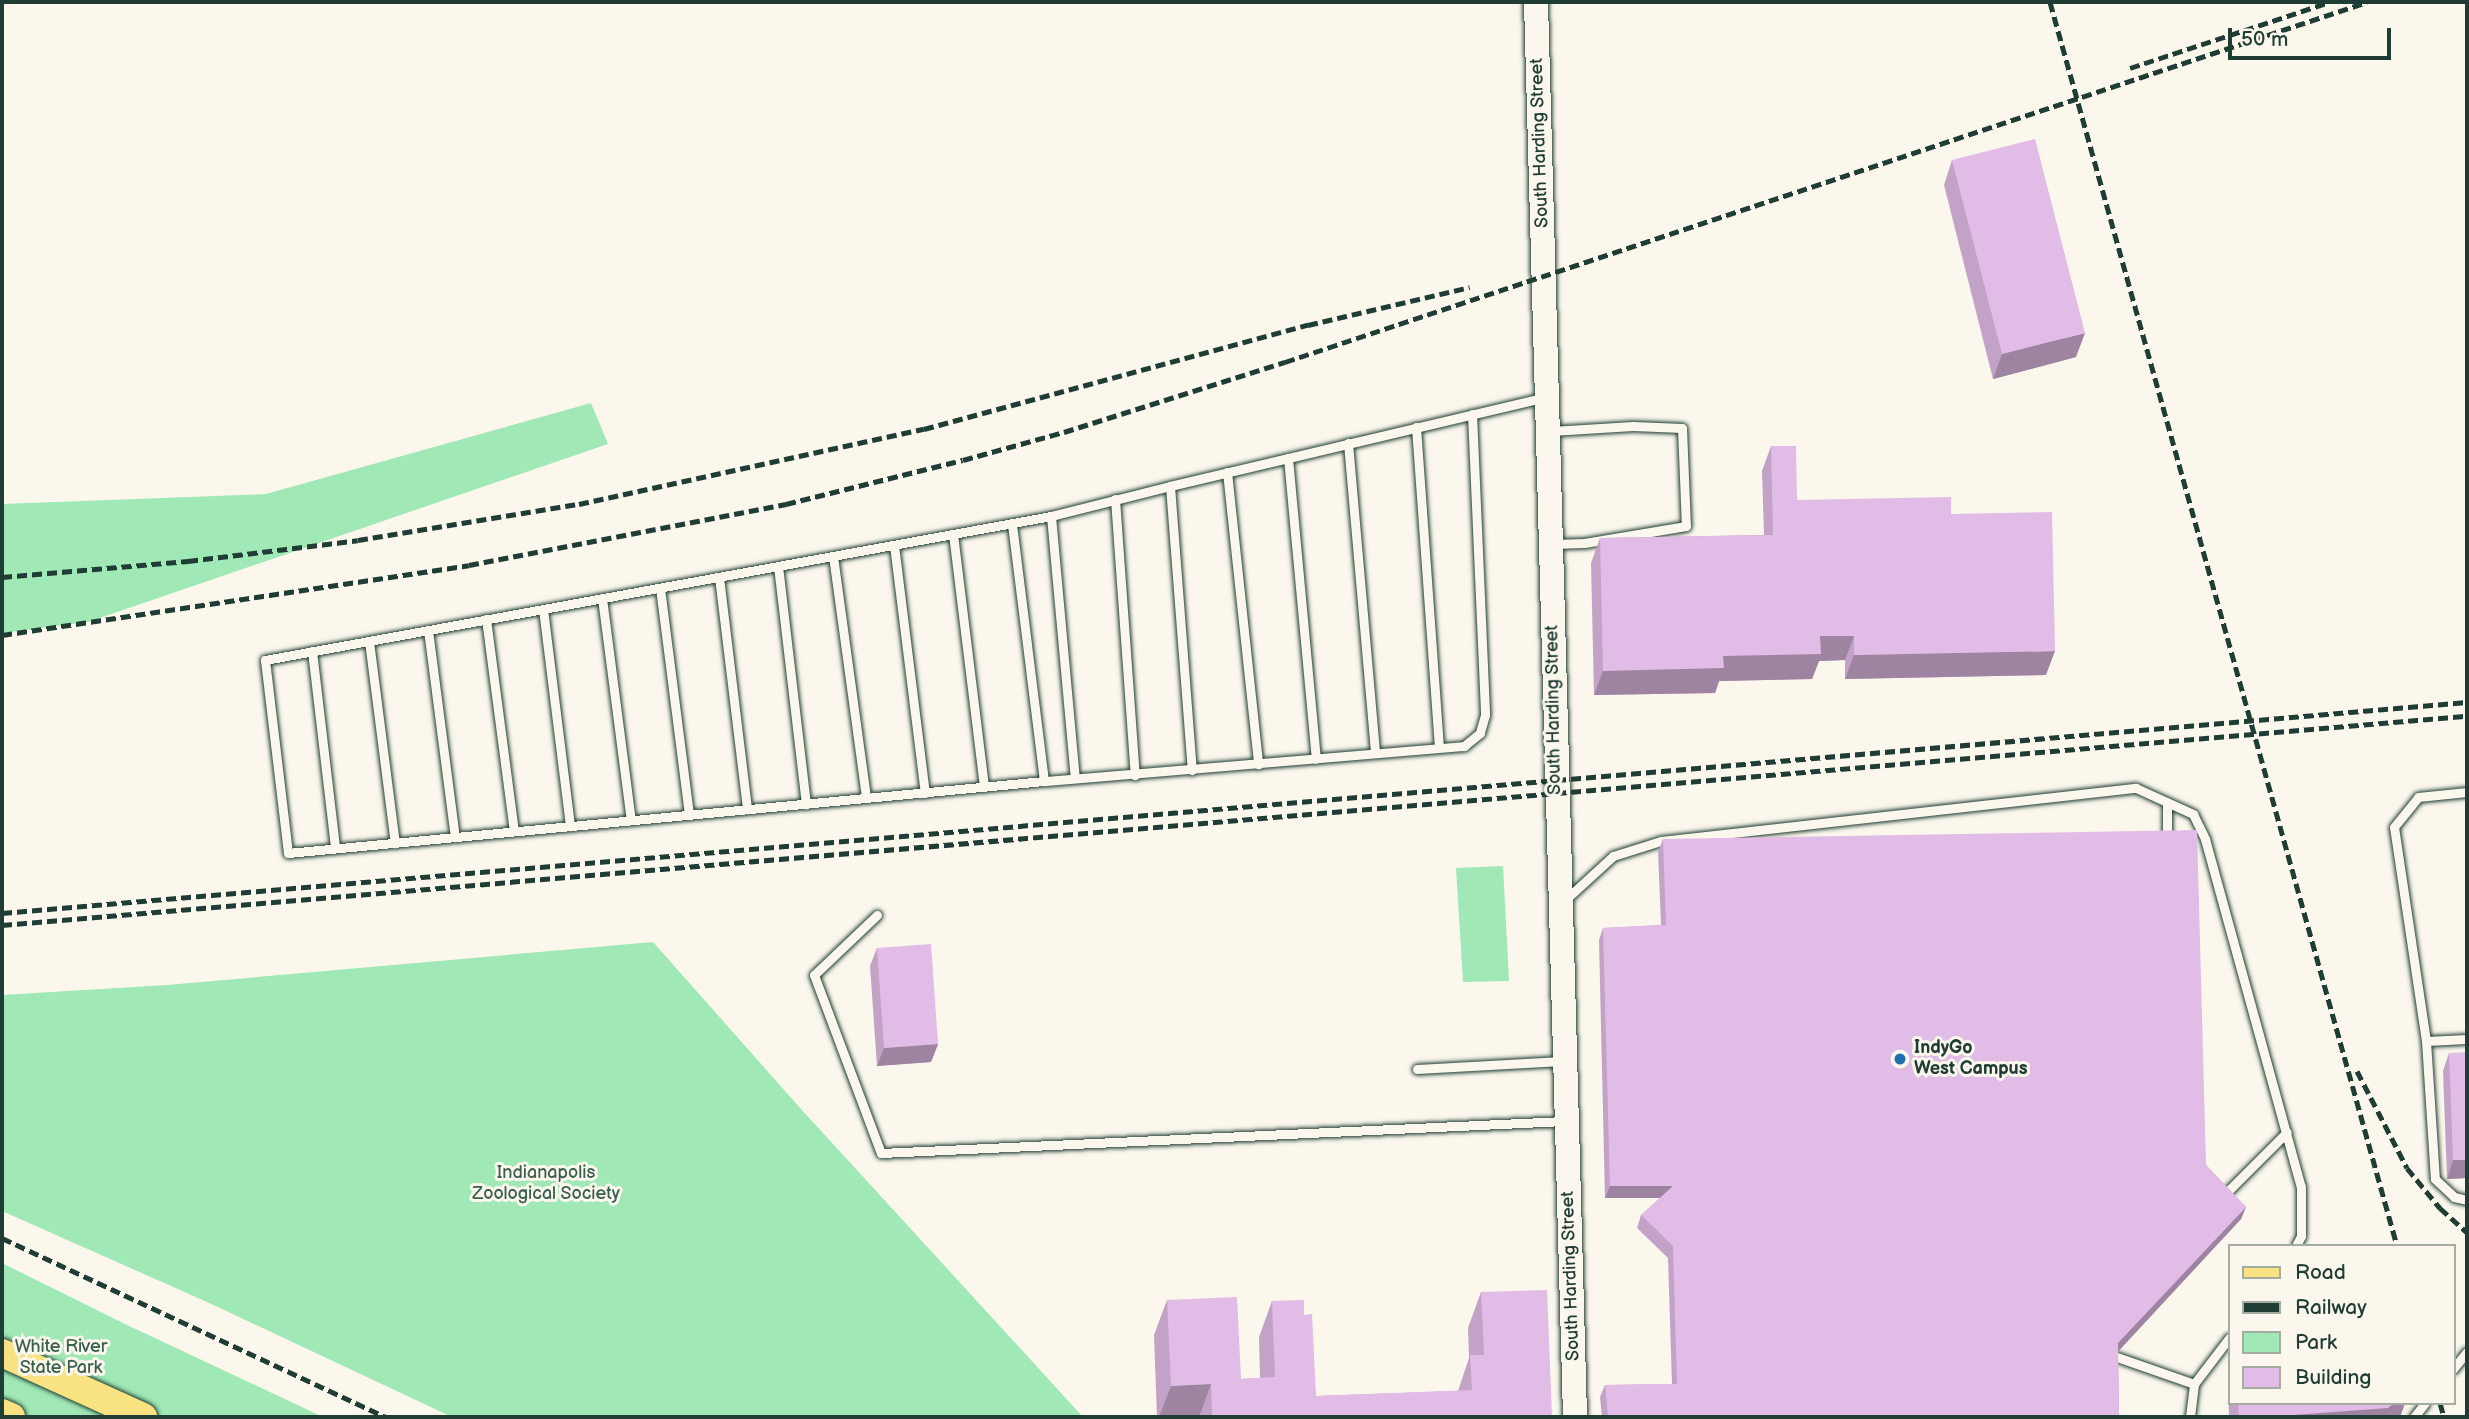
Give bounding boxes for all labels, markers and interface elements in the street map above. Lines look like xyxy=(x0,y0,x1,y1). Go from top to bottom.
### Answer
scale bar xyxy=(2231,14,2394,58)
text: 50 m xyxy=(2241,27,2288,52)
street label: South Harding Street xyxy=(1526,58,1554,228)
street label: South Harding Street xyxy=(1542,625,1566,795)
place label: IndyGo West Campus xyxy=(1914,1038,2028,1080)
marker: IndyGo West Campus xyxy=(1892,1051,1908,1067)
park label: Indianapolis Zoological Society xyxy=(472,1163,620,1206)
street label: South Harding Street xyxy=(1557,1191,1585,1361)
legend xyxy=(2228,1244,2455,1405)
text: Road xyxy=(2295,1260,2346,1285)
text: Railway xyxy=(2295,1295,2367,1320)
text: Park xyxy=(2295,1330,2337,1355)
park label: White River State Park xyxy=(15,1337,107,1380)
text: Building xyxy=(2295,1365,2371,1390)

